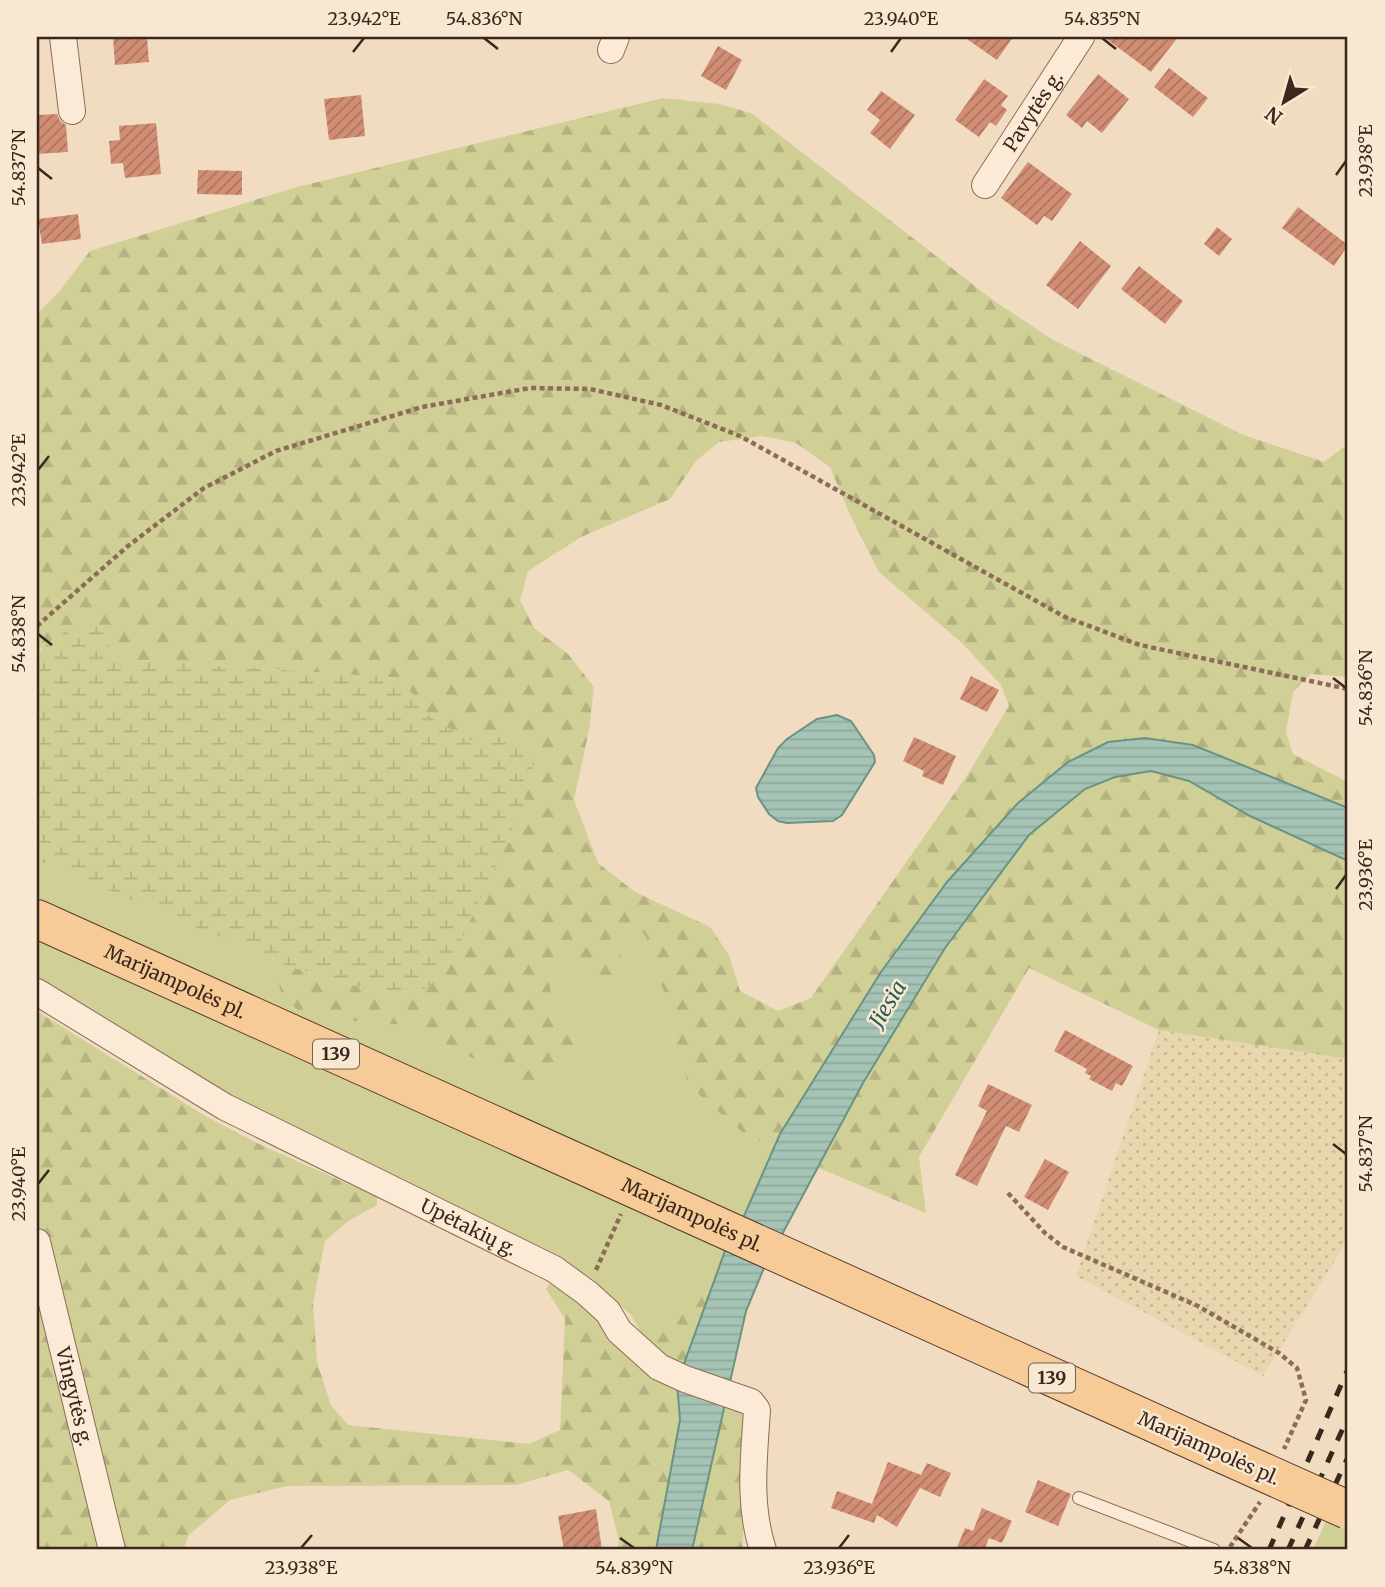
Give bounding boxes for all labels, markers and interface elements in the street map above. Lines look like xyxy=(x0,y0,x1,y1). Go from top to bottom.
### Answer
text: 23.942°E xyxy=(328,7,401,30)
text: 54.836°N xyxy=(446,7,522,30)
text: 23.940°E xyxy=(864,7,939,30)
text: 54.835°N xyxy=(1064,7,1140,30)
street label: Pavytės g. xyxy=(998,66,1068,156)
north arrow xyxy=(1248,66,1318,136)
text: N xyxy=(1261,101,1287,130)
text: 23.938°E xyxy=(1354,124,1377,197)
text: 54.837°N xyxy=(7,129,30,207)
text: 23.942°E xyxy=(7,433,30,506)
text: 54.838°N xyxy=(7,595,30,673)
text: 54.836°N xyxy=(1354,650,1377,726)
text: 23.936°E xyxy=(1354,839,1377,911)
street label: Marijampolės pl. xyxy=(101,939,250,1024)
water label: Jiesia xyxy=(862,975,912,1034)
road number: 139 xyxy=(313,1040,359,1069)
text: 54.837°N xyxy=(1354,1115,1377,1193)
text: 23.940°E xyxy=(7,1146,30,1221)
street label: Marijampolės pl. xyxy=(618,1172,767,1257)
street label: Upėtakių g. xyxy=(417,1193,521,1261)
street label: Vingytės g. xyxy=(51,1344,98,1448)
road number: 139 xyxy=(1029,1364,1075,1392)
street label: Marijampolės pl. xyxy=(1134,1406,1284,1490)
text: 23.938°E xyxy=(265,1556,338,1579)
text: 54.839°N xyxy=(595,1556,673,1579)
text: 23.936°E xyxy=(803,1556,875,1579)
text: 54.838°N xyxy=(1213,1556,1291,1579)

